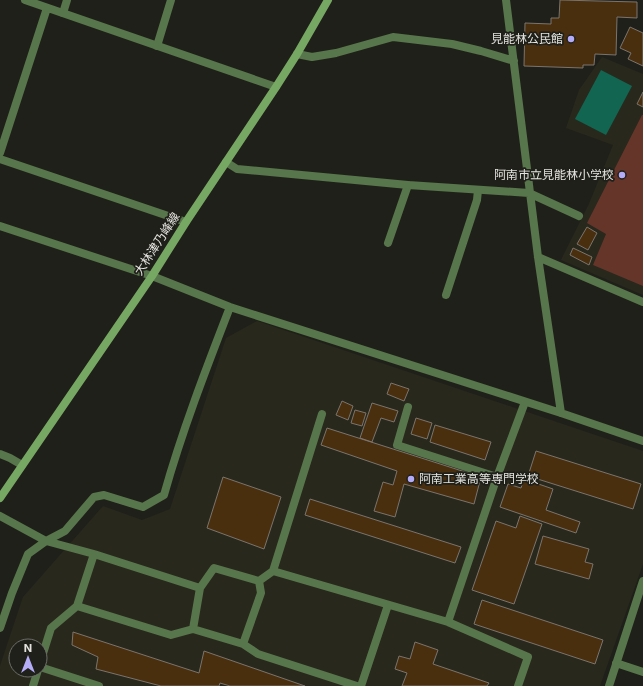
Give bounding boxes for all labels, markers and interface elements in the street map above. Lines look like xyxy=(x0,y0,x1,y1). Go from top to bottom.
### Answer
place label: 見能林公民館 xyxy=(491,31,563,46)
marker: 見能林公民館 xyxy=(566,34,576,44)
place label: 阿南市立見能林小学校 xyxy=(494,167,614,182)
marker: 阿南市立見能林小学校 xyxy=(617,170,627,180)
street label: 大林津乃峰線 xyxy=(131,209,182,278)
place label: 阿南工業高等専門学校 xyxy=(419,471,539,486)
marker: 阿南工業高等専門学校 xyxy=(406,474,416,484)
north arrow xyxy=(8,638,48,678)
text: N xyxy=(24,641,32,655)

